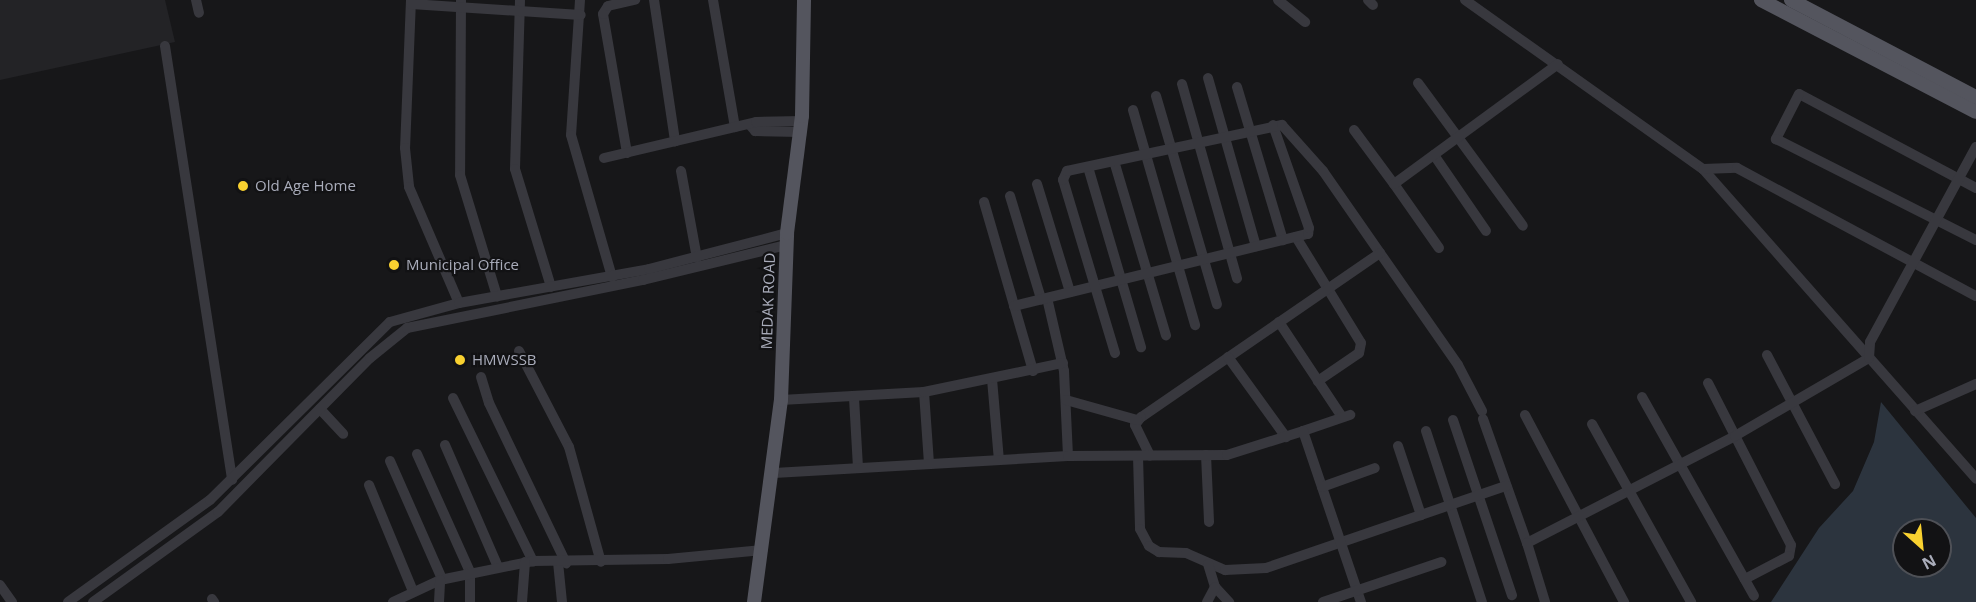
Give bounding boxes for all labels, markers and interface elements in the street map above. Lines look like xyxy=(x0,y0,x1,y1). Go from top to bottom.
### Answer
place label: Old Age Home xyxy=(255,177,356,195)
marker: Old Age Home xyxy=(236,179,250,193)
street label: MEDAK ROAD xyxy=(757,252,779,350)
place label: Municipal Office xyxy=(406,256,519,274)
marker: Municipal Office xyxy=(387,258,401,272)
place label: HMWSSB xyxy=(472,351,537,369)
marker: HMWSSB xyxy=(453,353,467,367)
north arrow xyxy=(1892,518,1952,578)
text: N xyxy=(1918,549,1940,575)

